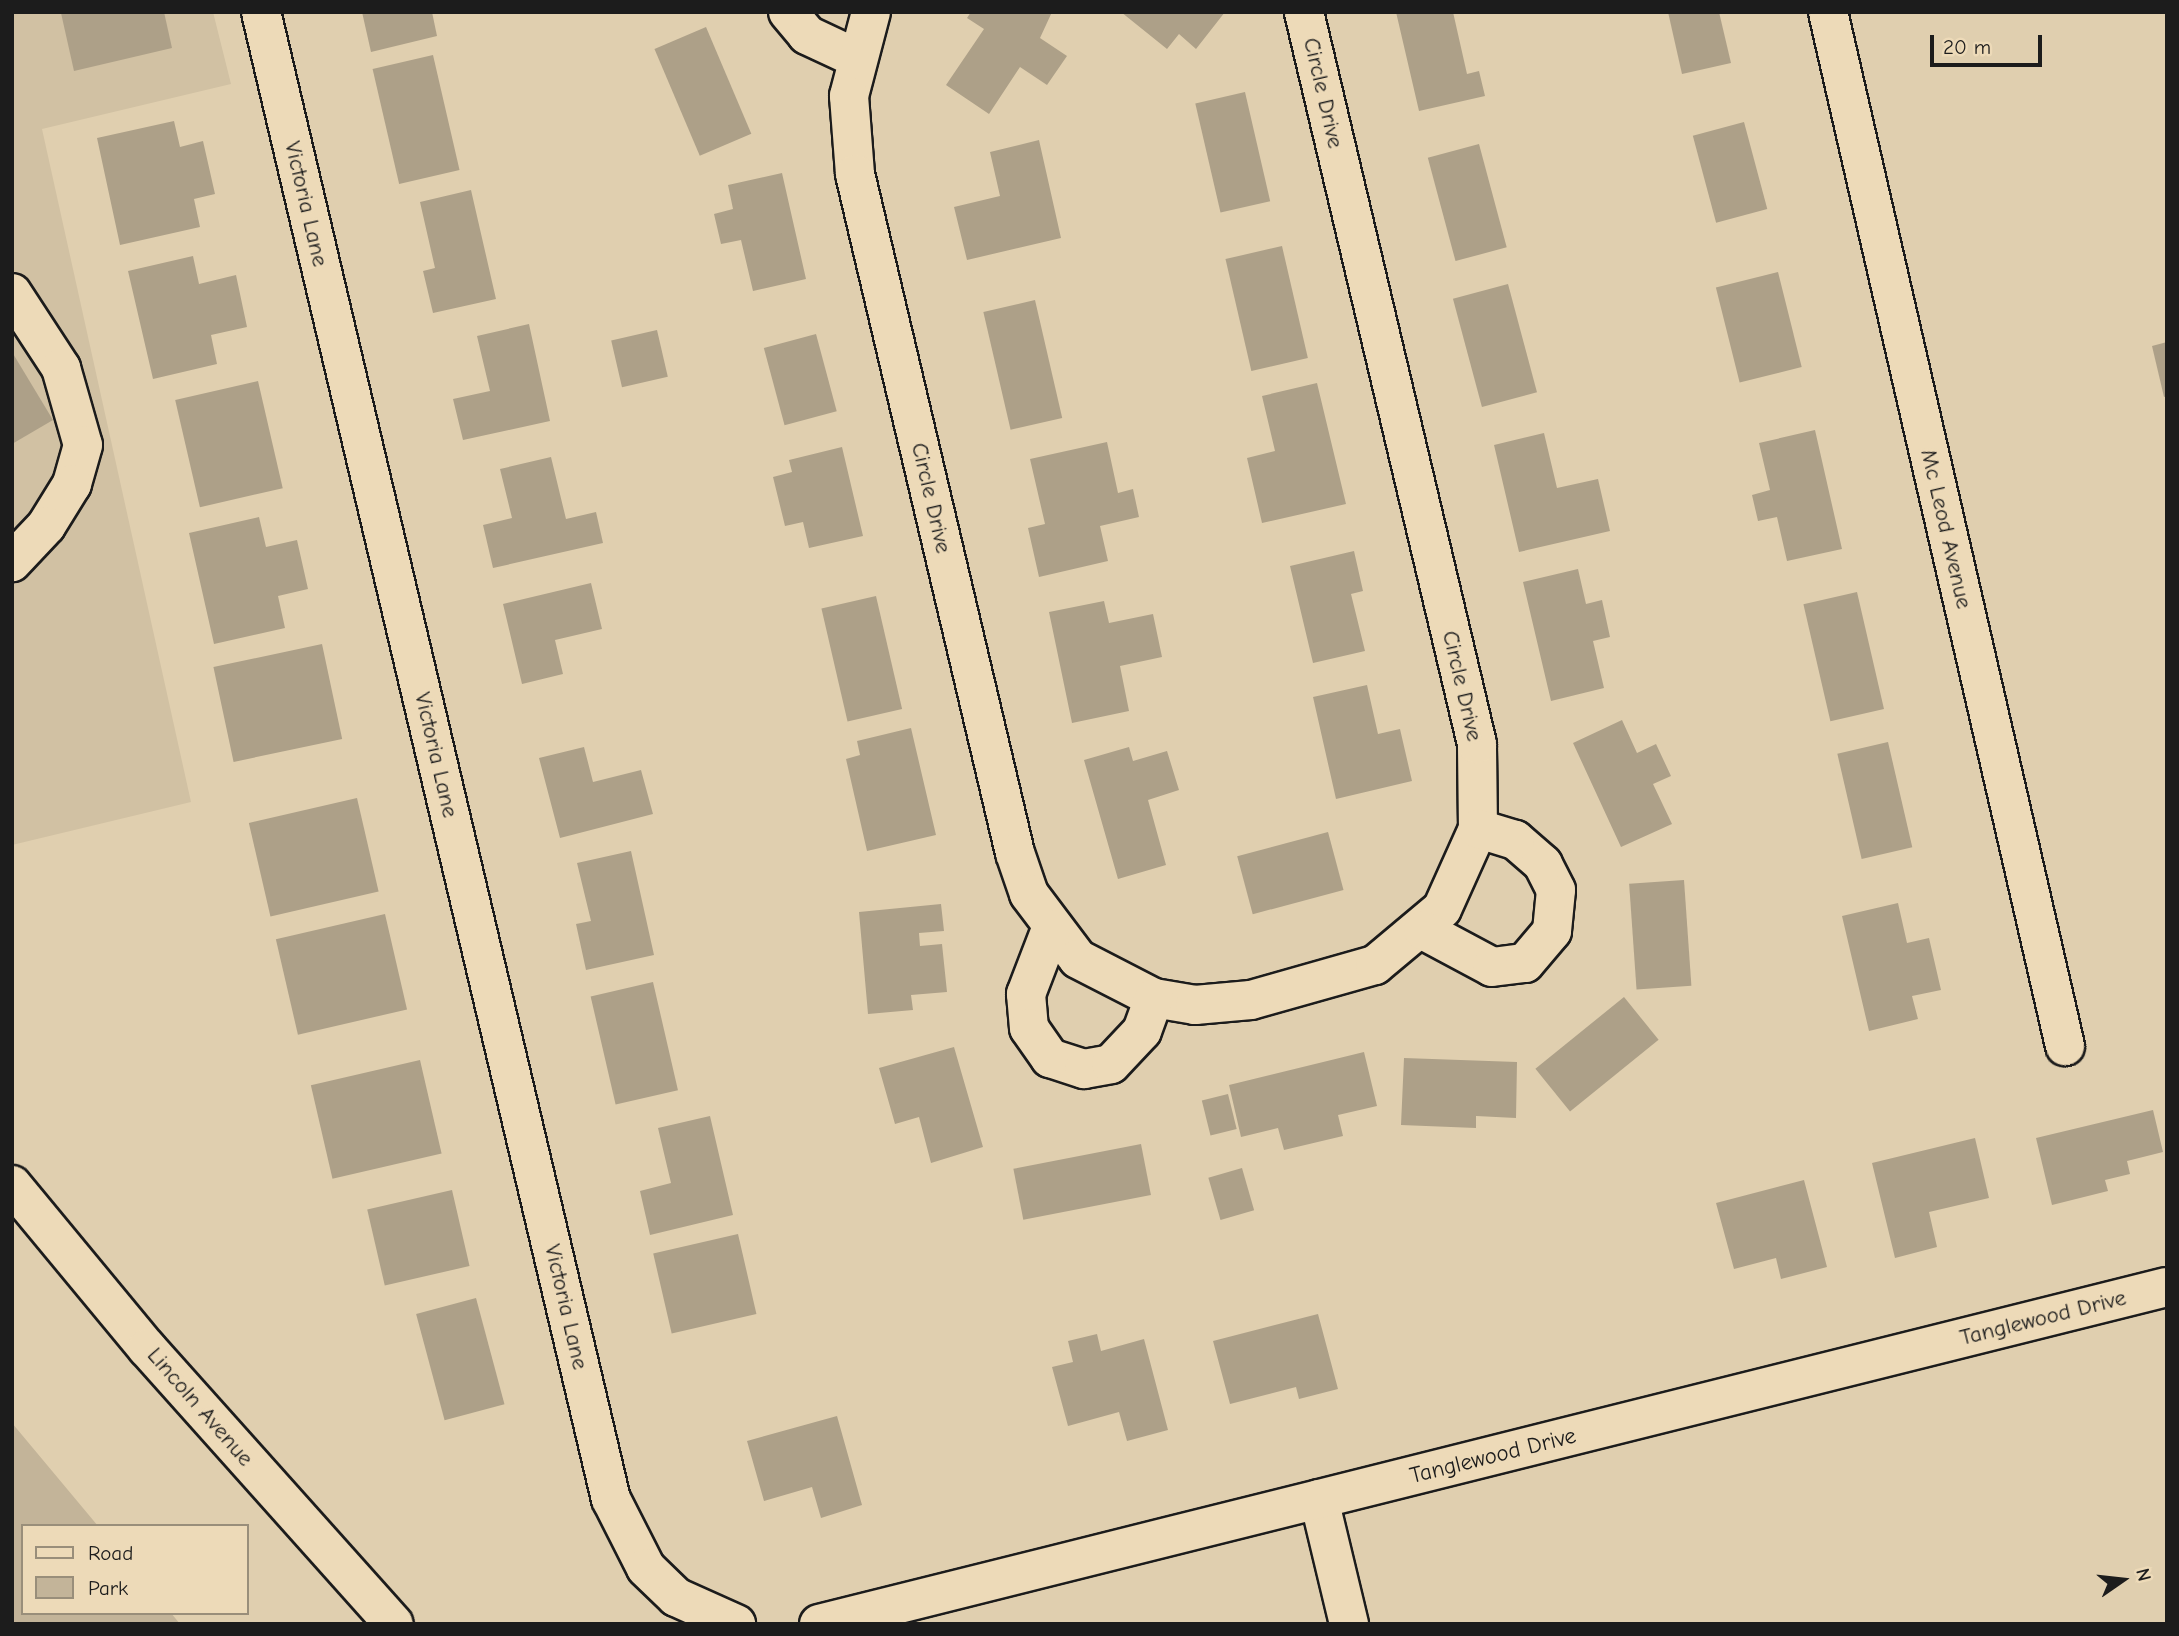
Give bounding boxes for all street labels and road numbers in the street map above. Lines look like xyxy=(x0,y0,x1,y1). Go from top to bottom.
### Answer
street label: Circle Drive xyxy=(1297,35,1349,151)
street label: Victoria Lane xyxy=(278,139,334,269)
street label: Circle Drive xyxy=(905,440,957,556)
street label: Mc Leod Avenue xyxy=(1914,447,1978,611)
street label: Circle Drive xyxy=(1436,628,1488,744)
street label: Victoria Lane xyxy=(408,690,464,820)
street label: Victoria Lane xyxy=(538,1242,594,1372)
street label: Tanglewood Drive xyxy=(1957,1284,2129,1352)
street label: Lincoln Avenue xyxy=(141,1342,259,1472)
street label: Tanglewood Drive xyxy=(1407,1422,1579,1490)

